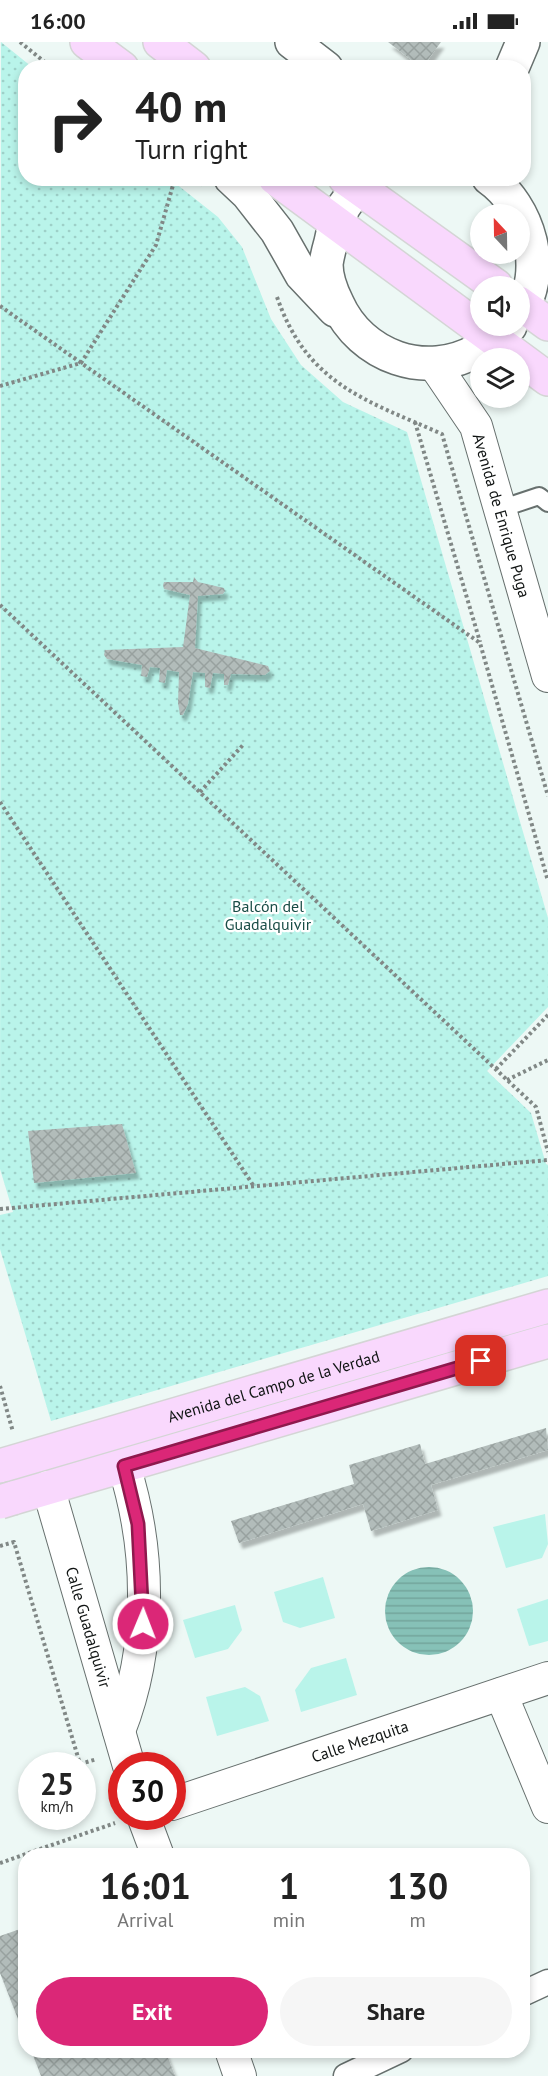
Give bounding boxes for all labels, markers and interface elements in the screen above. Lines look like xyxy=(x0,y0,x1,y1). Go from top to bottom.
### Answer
text: 16:00 xyxy=(30,7,86,35)
text: 40 m xyxy=(135,79,227,134)
icon: right xyxy=(36,84,114,162)
text: Turn right xyxy=(135,132,248,166)
north arrow xyxy=(470,204,530,264)
map controls xyxy=(470,204,530,408)
button: sound xyxy=(470,276,530,336)
button: layers xyxy=(470,348,530,408)
street label: Avenida de Enrique Puga xyxy=(469,431,535,600)
park label: Balcón del Guadalquivir xyxy=(225,896,312,934)
pin xyxy=(455,1335,506,1386)
icon: arrive xyxy=(464,1344,497,1377)
street label: Avenida del Campo de la Verdad xyxy=(165,1346,382,1427)
street label: Calle Guadalquivir xyxy=(62,1564,116,1691)
position arrow xyxy=(111,1592,175,1656)
street label: Calle Mezquita xyxy=(309,1716,411,1767)
speed limit sign: 30 xyxy=(108,1752,186,1830)
text: 25 xyxy=(40,1764,74,1803)
text: km/h xyxy=(41,1797,73,1816)
text: 16:01 xyxy=(100,1862,191,1909)
text: 1 xyxy=(279,1862,299,1909)
text: 130 xyxy=(387,1862,448,1909)
text: Arrival xyxy=(117,1907,173,1933)
text: min xyxy=(273,1907,305,1933)
text: m xyxy=(410,1907,426,1933)
button: Exit xyxy=(36,1977,268,2046)
button: Share xyxy=(280,1977,512,2046)

